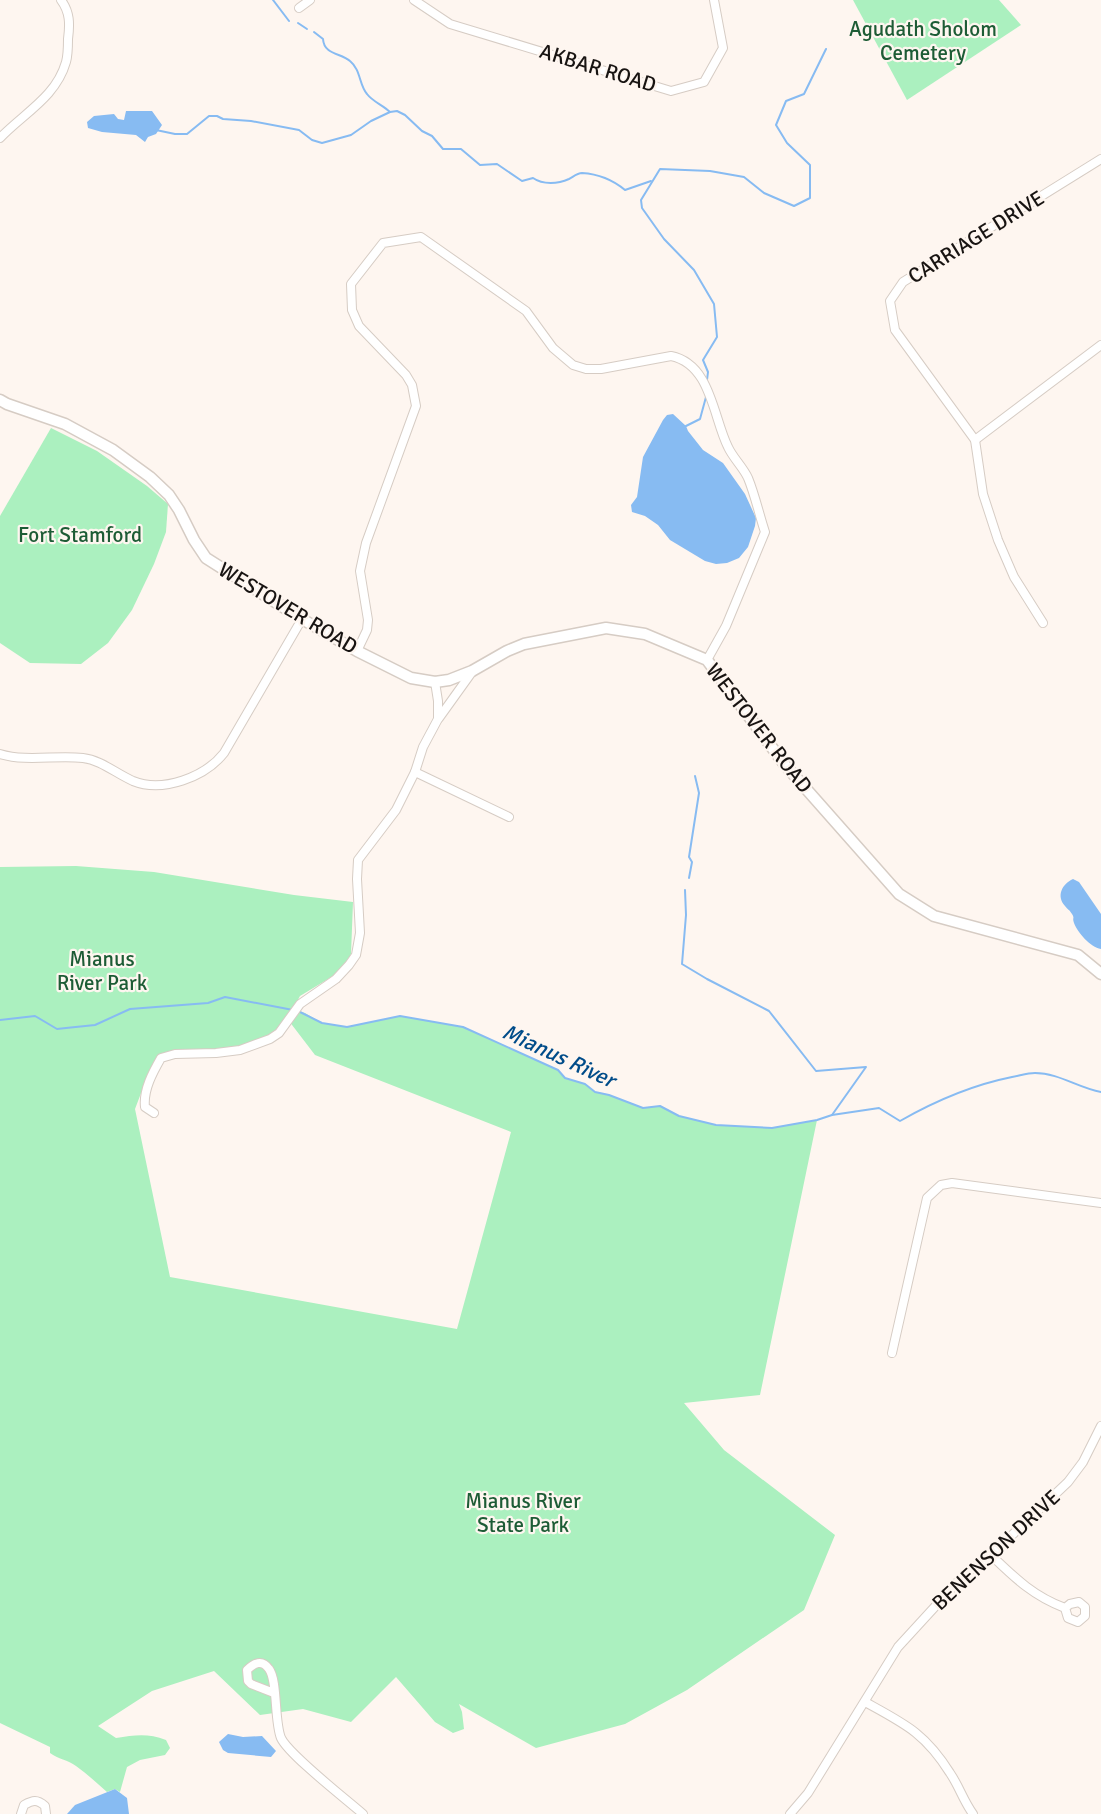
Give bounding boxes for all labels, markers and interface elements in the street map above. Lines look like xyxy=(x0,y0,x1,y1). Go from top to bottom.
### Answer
park label: Agudath Sholom Cemetery xyxy=(849,16,997,66)
street label: AKBAR ROAD xyxy=(537,38,659,98)
street label: CARRIAGE DRIVE xyxy=(903,185,1049,289)
park label: Fort Stamford xyxy=(18,522,142,548)
street label: WESTOVER ROAD xyxy=(214,556,362,660)
street label: WESTOVER ROAD xyxy=(700,658,818,798)
park label: Mianus River Park xyxy=(57,946,148,996)
water label: Mianus River xyxy=(498,1018,622,1095)
street label: BENENSON DRIVE xyxy=(927,1484,1065,1616)
park label: Mianus River State Park xyxy=(465,1488,581,1538)

